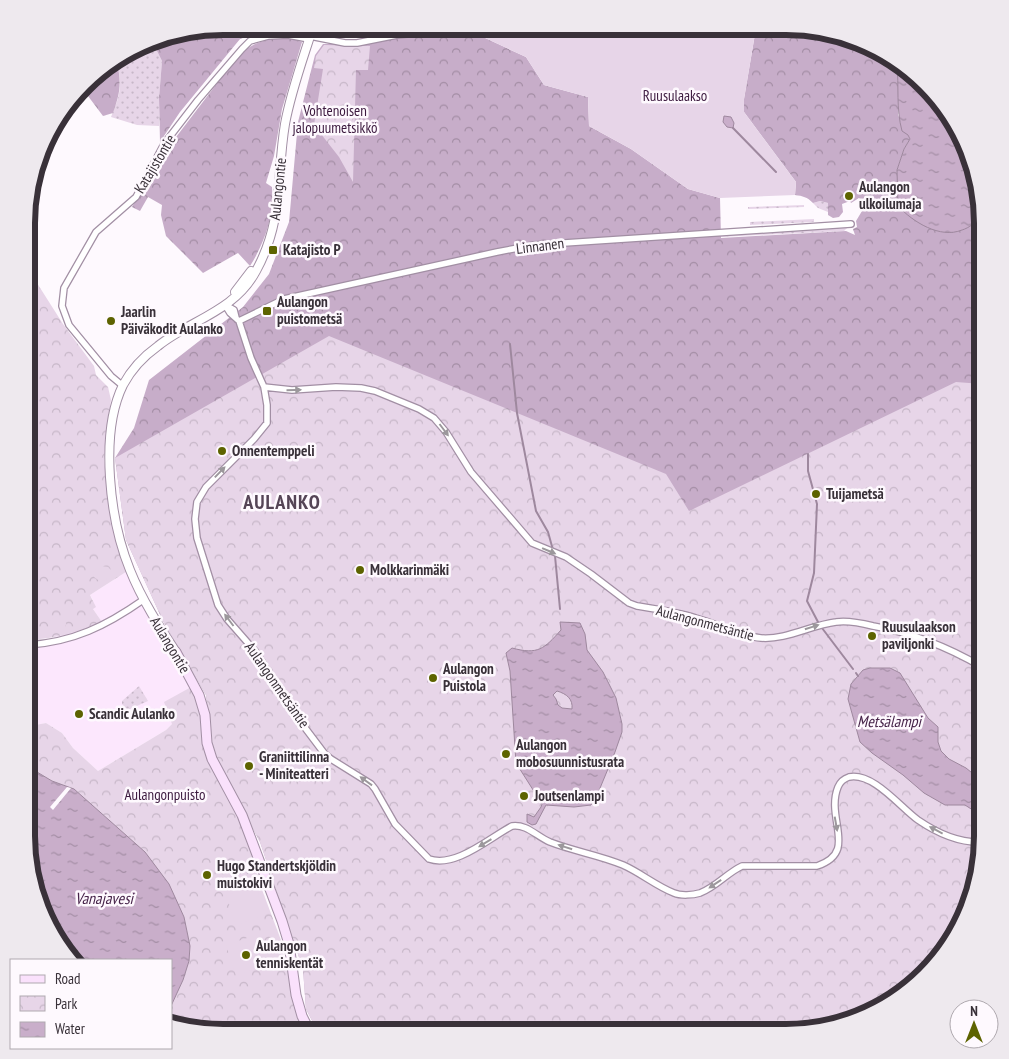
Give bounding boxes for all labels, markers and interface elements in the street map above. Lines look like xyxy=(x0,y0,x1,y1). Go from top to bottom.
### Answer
park label: Ruusulaakso xyxy=(643,86,707,105)
park label: Vohtenoisen jalopuumetsikkö xyxy=(292,101,378,137)
street label: Katajistontie xyxy=(130,131,180,197)
street label: Aulangontie xyxy=(265,157,290,221)
place label: Aulangon ulkoilumaja xyxy=(858,177,921,213)
marker: Aulangon ulkoilumaja xyxy=(843,190,855,202)
street label: Linnanen xyxy=(515,233,565,258)
place label: Katajisto P xyxy=(283,240,341,259)
marker: Katajisto P xyxy=(267,244,279,256)
place label: Aulangon puistometsä xyxy=(276,292,342,328)
place label: Jaarlin Päiväkodit Aulanko xyxy=(120,302,223,338)
marker: Aulangon puistometsä xyxy=(261,305,273,317)
marker: Jaarlin Päiväkodit Aulanko xyxy=(105,315,117,327)
one-way arrow xyxy=(286,385,302,393)
one-way arrow xyxy=(439,423,449,437)
place label: Onnentemppeli xyxy=(232,441,315,460)
marker: Onnentemppeli xyxy=(216,445,228,457)
one-way arrow xyxy=(214,466,226,478)
place label: Tuijametsä xyxy=(826,484,884,503)
marker: Tuijametsä xyxy=(810,488,822,500)
district label: AULANKO xyxy=(242,489,321,515)
one-way arrow xyxy=(542,548,556,556)
place label: Molkkarinmäki xyxy=(370,560,449,579)
marker: Molkkarinmäki xyxy=(354,564,366,576)
street label: Aulangonmetsäntie xyxy=(654,600,756,645)
street label: Aulangontie xyxy=(146,613,195,677)
one-way arrow xyxy=(223,614,234,627)
place label: Ruusulaakson paviljonki xyxy=(882,617,956,653)
one-way arrow xyxy=(805,623,820,631)
marker: Ruusulaakson paviljonki xyxy=(866,630,878,642)
street label: Aulangonmetsäntie xyxy=(241,638,314,731)
place label: Aulangon Puistola xyxy=(442,659,494,695)
marker: Aulangon Puistola xyxy=(427,672,439,684)
place label: Scandic Aulanko xyxy=(89,704,175,723)
marker: Scandic Aulanko xyxy=(73,708,85,720)
water label: Metsälampi xyxy=(857,711,924,731)
place label: Aulangon mobosuunnistusrata xyxy=(515,735,624,771)
place label: Graniittilinna - Miniteatteri xyxy=(259,747,329,783)
marker: Aulangon mobosuunnistusrata xyxy=(500,748,512,760)
marker: Graniittilinna - Miniteatteri xyxy=(243,760,255,772)
one-way arrow xyxy=(359,776,373,786)
park label: Aulangonpuisto xyxy=(124,785,206,804)
place label: Joutsenlampi xyxy=(533,786,604,805)
marker: Joutsenlampi xyxy=(518,790,530,802)
one-way arrow xyxy=(833,817,841,833)
one-way arrow xyxy=(929,826,943,834)
one-way arrow xyxy=(479,838,492,847)
one-way arrow xyxy=(557,842,572,850)
place label: Hugo Standertskjöldin muistokivi xyxy=(217,856,336,892)
marker: Hugo Standertskjöldin muistokivi xyxy=(201,869,213,881)
one-way arrow xyxy=(708,879,722,889)
water label: Vanajavesi xyxy=(75,888,136,908)
place label: Aulangon tenniskentät xyxy=(255,936,324,972)
marker: Aulangon tenniskentät xyxy=(240,949,252,961)
legend xyxy=(10,959,172,1049)
text: Road xyxy=(55,969,81,988)
text: Park xyxy=(55,994,77,1013)
north arrow xyxy=(949,999,999,1049)
text: N xyxy=(970,1002,978,1020)
text: Water xyxy=(55,1019,86,1038)

